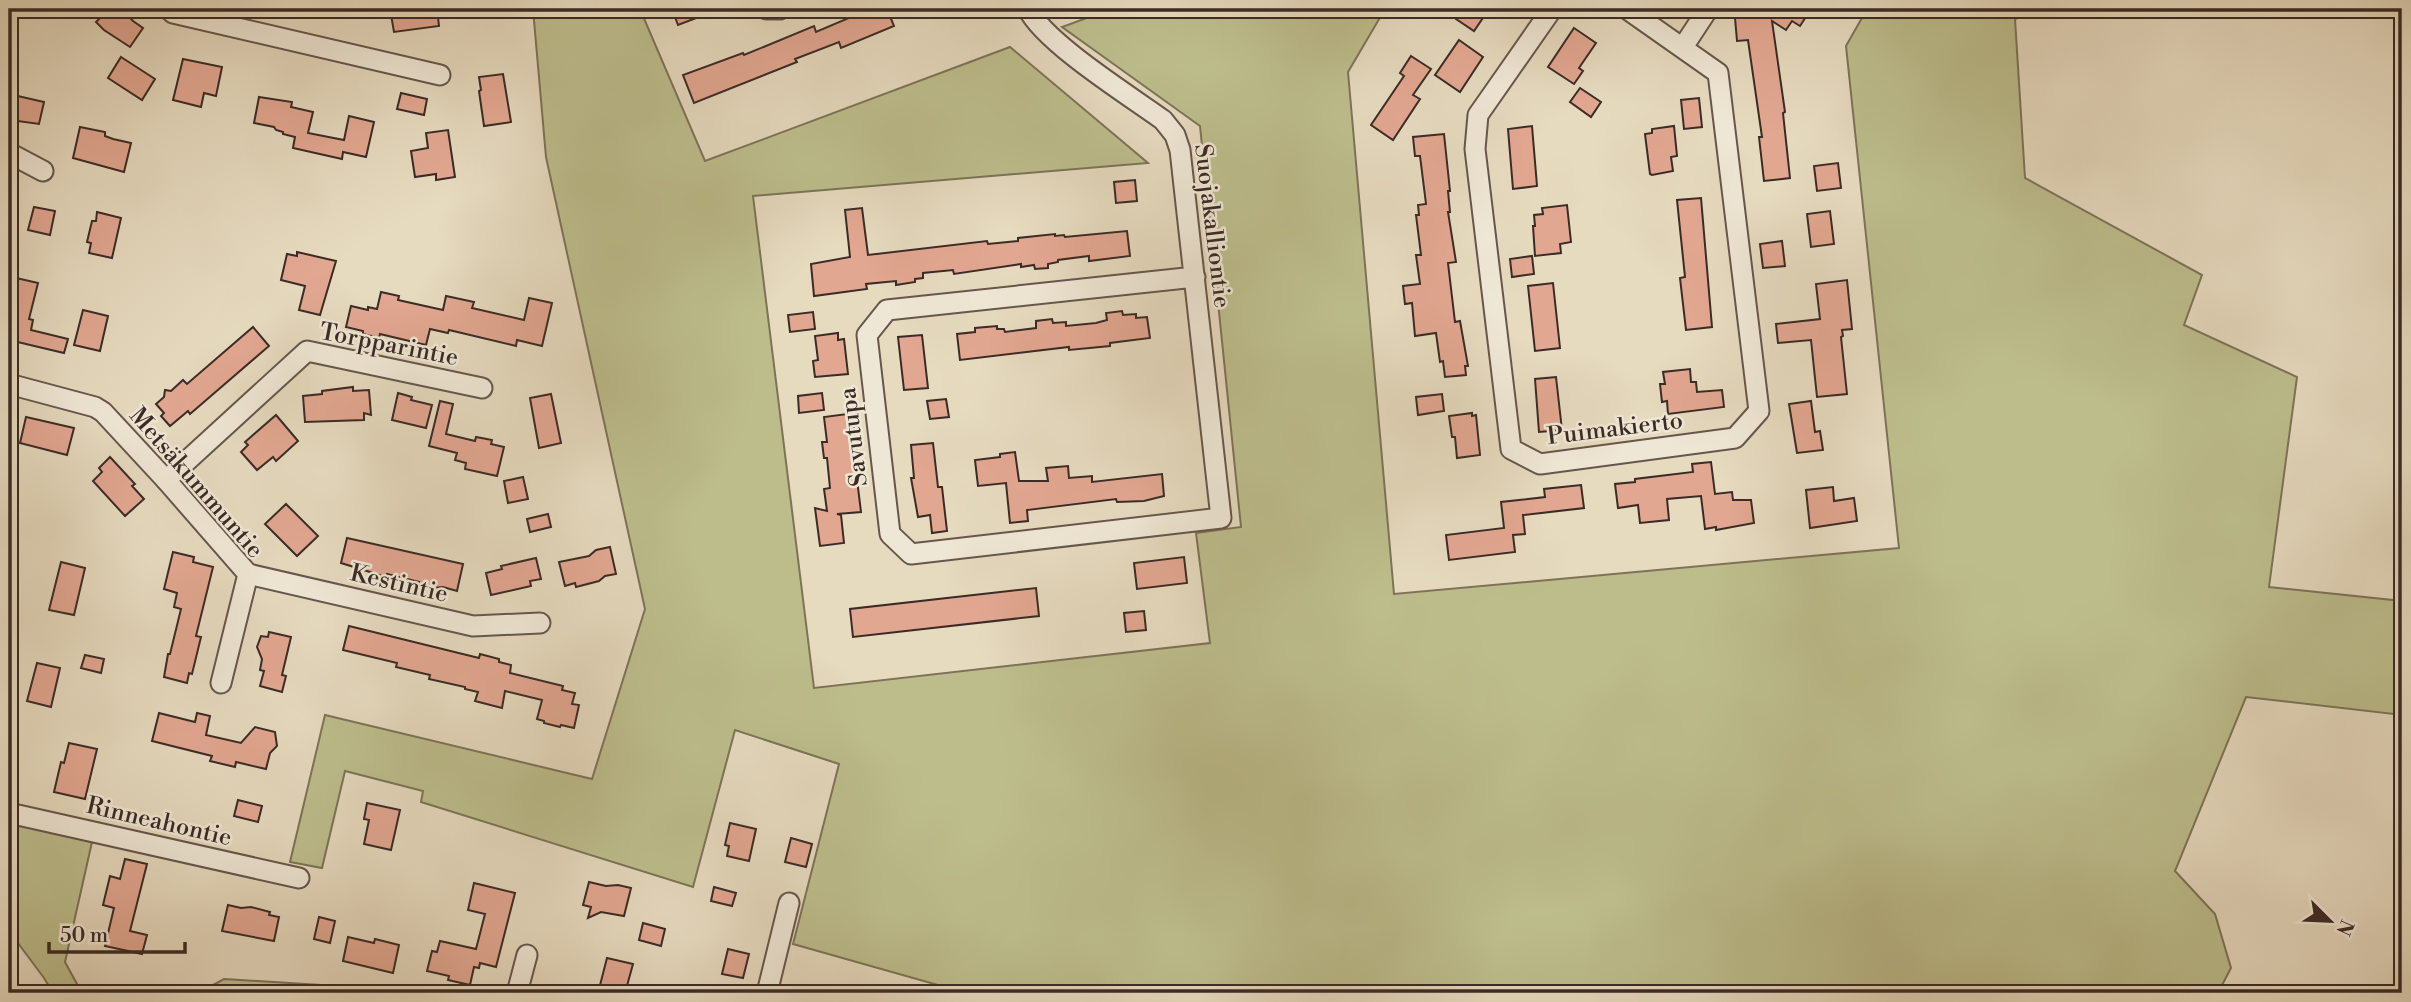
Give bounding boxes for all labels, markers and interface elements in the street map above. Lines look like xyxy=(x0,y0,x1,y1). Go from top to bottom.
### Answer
street label: Suojakalliontie xyxy=(1187,142,1237,310)
street label: Torpparintie xyxy=(317,317,461,373)
street label: Savutupa xyxy=(833,385,875,488)
street label: Metsäkummuntie xyxy=(122,401,270,565)
street label: Puimakierto xyxy=(1545,406,1685,452)
street label: Kestintie xyxy=(347,558,451,610)
street label: Rinneahontie xyxy=(84,791,234,853)
north arrow xyxy=(2296,886,2366,956)
scale bar xyxy=(49,911,186,955)
text: N xyxy=(2331,916,2359,939)
text: 50 m xyxy=(60,923,108,949)

